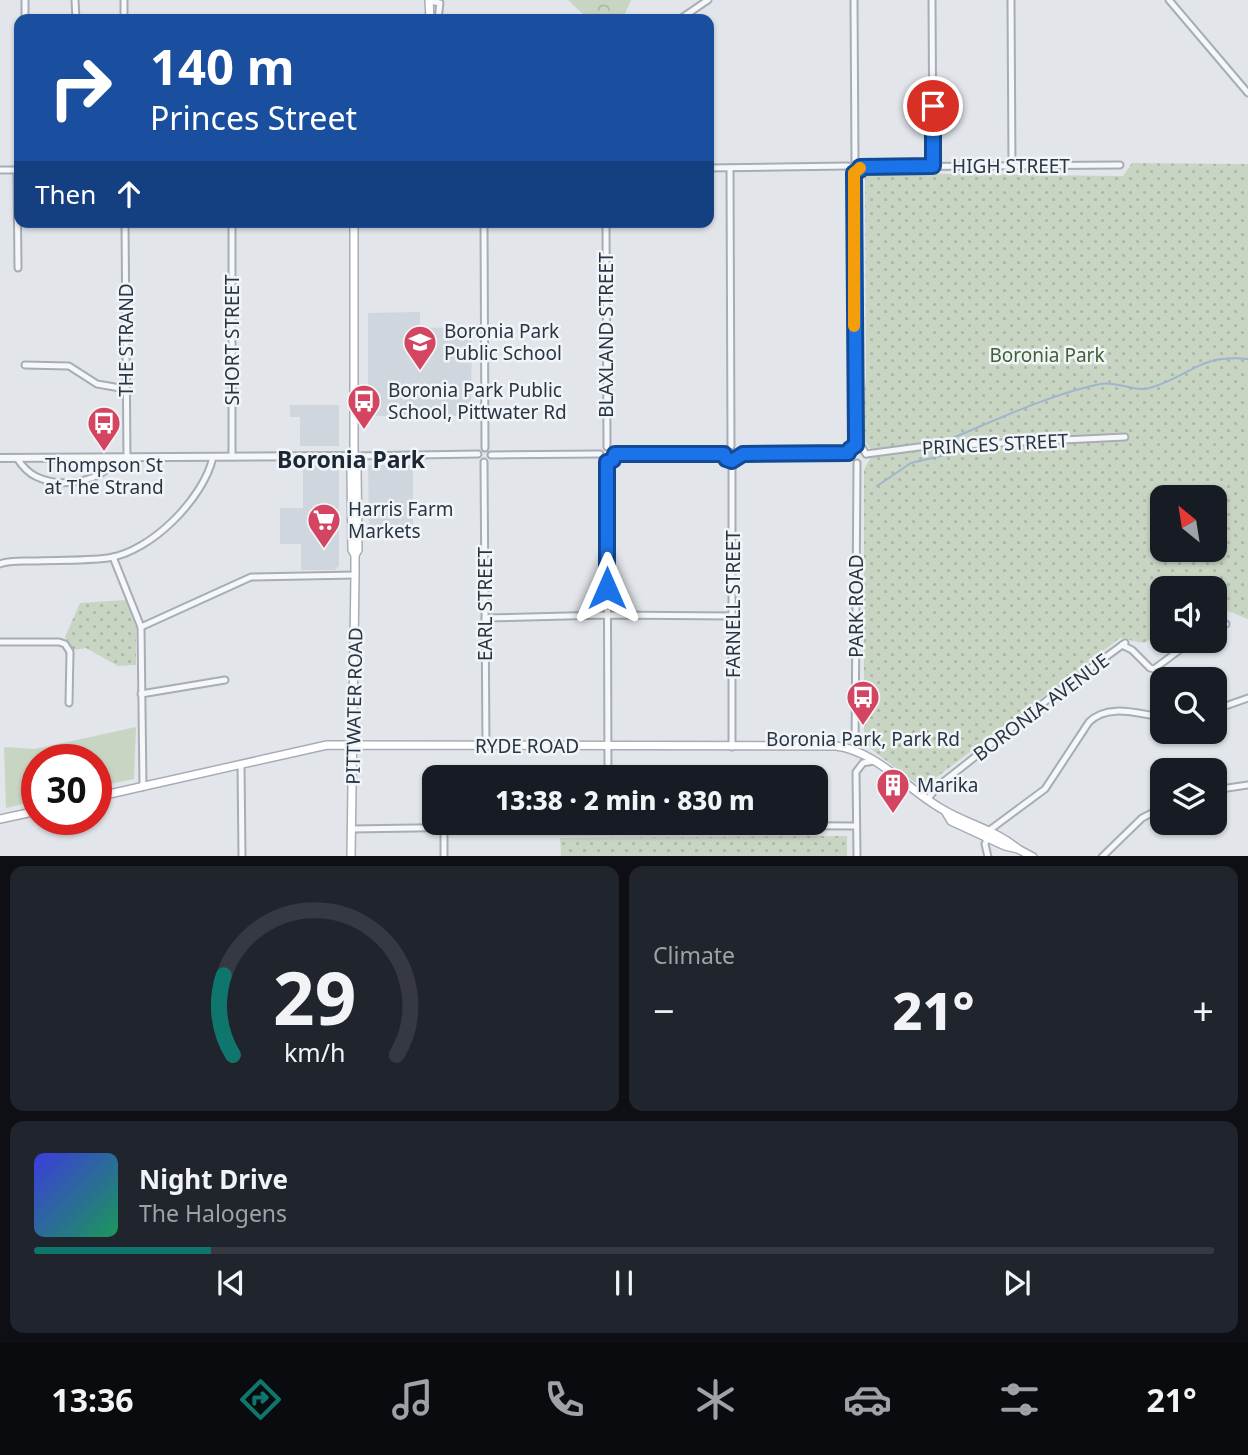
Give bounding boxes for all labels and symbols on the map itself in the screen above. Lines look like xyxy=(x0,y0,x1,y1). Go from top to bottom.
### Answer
pin xyxy=(903,76,963,136)
street label: HIGH STREET xyxy=(952,153,1070,179)
street label: BLAXLAND STREET xyxy=(593,252,619,418)
street label: SHORT STREET xyxy=(219,274,245,406)
street label: THE STRAND xyxy=(113,283,139,397)
place label: Boronia Park Public School xyxy=(444,318,562,366)
school or university icon: Boronia Park Public School xyxy=(401,323,439,372)
park label: Boronia Park xyxy=(989,342,1105,368)
place label: Boronia Park Public School, Pittwater Rd xyxy=(388,377,567,425)
bus stop icon: Boronia Park Public School, Pittwater Rd xyxy=(345,382,383,431)
bus stop icon: Thompson St at The Strand xyxy=(85,404,123,453)
street label: PRINCES STREET xyxy=(921,427,1069,461)
district label: Boronia Park xyxy=(277,443,426,475)
place label: Thompson St at The Strand xyxy=(44,452,164,500)
north arrow xyxy=(1150,485,1227,562)
place label: Harris Farm Markets xyxy=(348,496,454,544)
supermarket icon: Harris Farm Markets xyxy=(305,501,343,550)
street label: FARNELL STREET xyxy=(720,530,746,678)
street label: EARL STREET xyxy=(472,547,498,661)
position arrow xyxy=(570,551,644,625)
street label: PARK ROAD xyxy=(843,554,869,658)
street label: PITTWATER ROAD xyxy=(340,627,368,785)
street label: BORONIA AVENUE xyxy=(968,647,1114,767)
bus stop icon: Boronia Park, Park Rd xyxy=(844,678,882,727)
place label: Boronia Park, Park Rd xyxy=(766,726,960,752)
street label: RYDE ROAD xyxy=(475,733,579,759)
speed limit sign: 30 xyxy=(21,744,112,835)
building icon: Marika xyxy=(874,766,912,815)
place label: Marika xyxy=(917,772,978,798)

